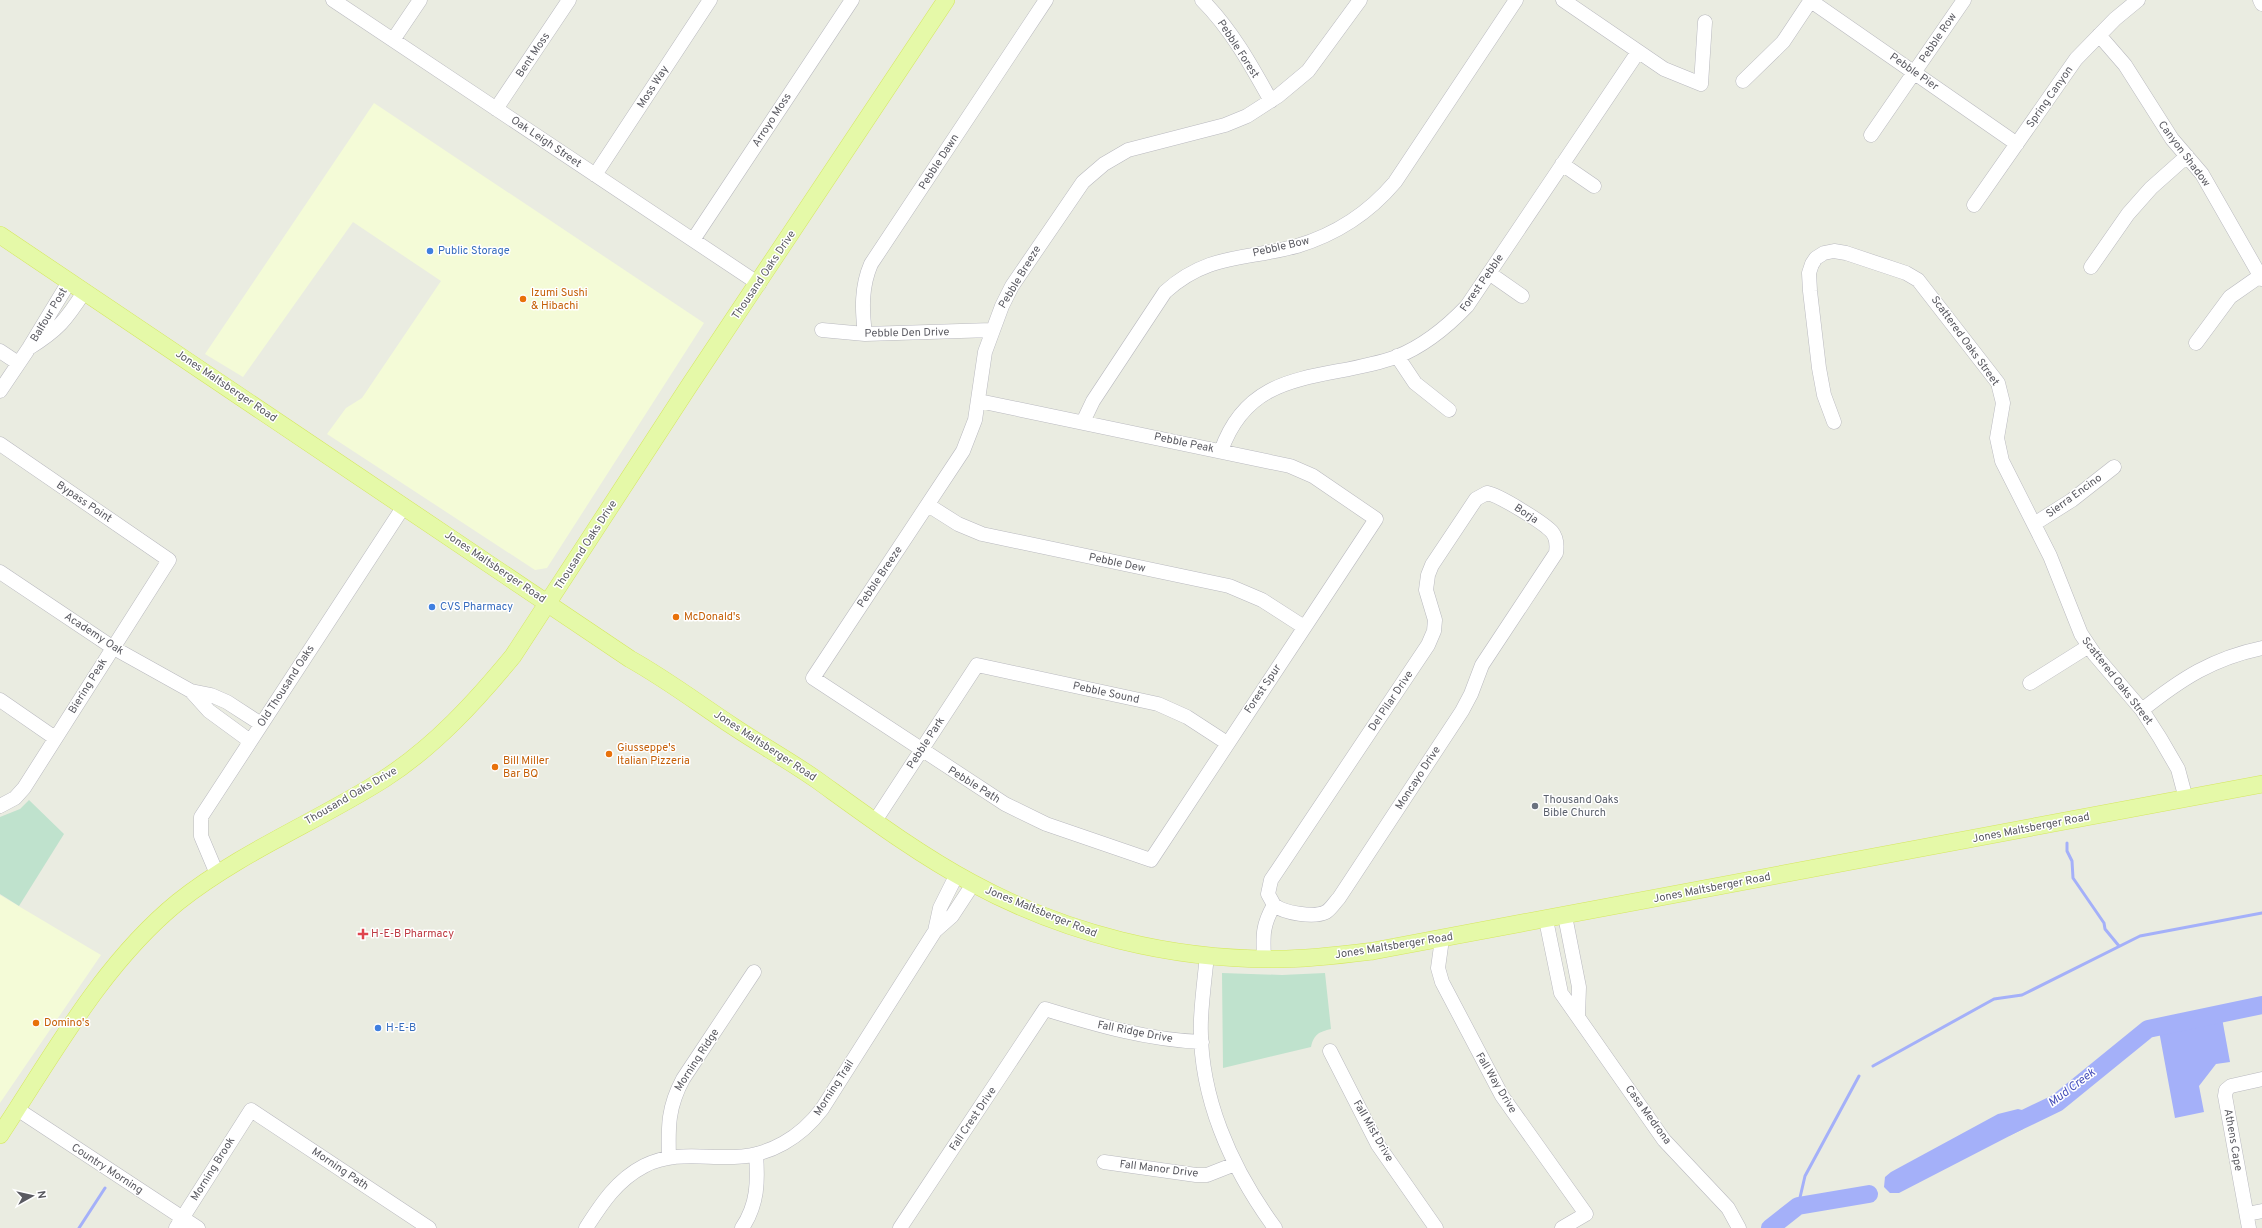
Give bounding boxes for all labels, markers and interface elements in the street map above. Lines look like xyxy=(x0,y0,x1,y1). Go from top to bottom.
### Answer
street label: Pebble Row xyxy=(1916,10,1960,66)
street label: Pebble Forest xyxy=(1214,17,1262,81)
street label: Bent Moss xyxy=(513,30,553,80)
street label: Pebble Pier xyxy=(1887,50,1942,94)
street label: Moss Way xyxy=(634,63,672,111)
street label: Spring Canyon xyxy=(2024,63,2076,131)
street label: Arroyo Moss xyxy=(749,90,795,150)
street label: Oak Leigh Street xyxy=(508,113,584,171)
street label: Canyon Shadow xyxy=(2155,118,2213,190)
street label: Pebble Dawn xyxy=(916,131,962,193)
street label: Thousand Oaks Drive xyxy=(729,228,799,322)
street label: Pebble Bow xyxy=(1251,234,1311,260)
street label: Pebble Breeze xyxy=(996,243,1044,311)
place label: Public Storage xyxy=(438,244,510,258)
marker: Public Storage xyxy=(425,246,435,256)
street label: Forest Pebble xyxy=(1457,251,1507,314)
street label: Balfour Post xyxy=(27,285,71,345)
place label: Izumi Sushi & Hibachi xyxy=(531,286,588,313)
street label: Scattered Oaks Street xyxy=(1928,293,2002,389)
marker: Izumi Sushi & Hibachi xyxy=(518,294,528,304)
street label: Pebble Den Drive xyxy=(864,325,950,341)
street label: Jones Maltsberger Road xyxy=(173,347,279,425)
street label: Pebble Peak xyxy=(1153,430,1215,456)
street label: Sierra Encino xyxy=(2043,471,2105,521)
street label: Bypass Point xyxy=(54,478,114,526)
street label: Thousand Oaks Drive xyxy=(552,497,620,593)
street label: Borja xyxy=(1511,501,1541,527)
street label: Jones Maltsberger Road xyxy=(442,528,548,606)
street label: Pebble Breeze xyxy=(854,544,906,610)
street label: Pebble Dew xyxy=(1087,550,1147,576)
place label: CVS Pharmacy xyxy=(440,600,513,614)
marker: CVS Pharmacy xyxy=(427,602,437,612)
street label: Academy Oak xyxy=(62,610,126,658)
place label: McDonald's xyxy=(684,610,740,624)
marker: McDonald's xyxy=(671,612,681,622)
street label: Scattered Oaks Street xyxy=(2078,634,2156,728)
street label: Old Thousand Oaks xyxy=(254,642,318,730)
street label: Biering Peak xyxy=(65,656,111,716)
street label: Forest Spur xyxy=(1241,661,1285,716)
street label: Del Pilar Drive xyxy=(1366,668,1416,734)
street label: Pebble Sound xyxy=(1071,679,1141,707)
street label: Jones Maltsberger Road xyxy=(711,708,819,784)
street label: Pebble Park xyxy=(904,714,948,772)
place label: Giusseppe's Italian Pizzeria xyxy=(617,741,690,768)
street label: Moncayo Drive xyxy=(1392,744,1444,812)
marker: Giusseppe's Italian Pizzeria xyxy=(604,749,614,759)
place label: Bill Miller Bar BQ xyxy=(503,754,550,781)
marker: Bill Miller Bar BQ xyxy=(490,762,500,772)
street label: Pebble Path xyxy=(945,763,1003,807)
street label: Thousand Oaks Drive xyxy=(302,764,400,828)
place label: Thousand Oaks Bible Church xyxy=(1543,793,1619,820)
marker: Thousand Oaks Bible Church xyxy=(1530,801,1540,811)
street label: Jones Maltsberger Road xyxy=(1971,810,2091,846)
street label: Jones Maltsberger Road xyxy=(1652,870,1772,906)
street label: Jones Maltsberger Road xyxy=(983,883,1099,941)
place label: H-E-B Pharmacy xyxy=(371,927,454,941)
marker: H-E-B Pharmacy xyxy=(358,929,368,939)
street label: Jones Maltsberger Road xyxy=(1334,930,1454,962)
place label: Domino's xyxy=(44,1016,90,1030)
marker: Domino's xyxy=(31,1018,41,1028)
street label: Fall Ridge Drive xyxy=(1096,1018,1174,1046)
place label: H-E-B xyxy=(386,1021,416,1035)
marker: H-E-B xyxy=(373,1023,383,1033)
street label: Morning Ridge xyxy=(672,1026,722,1094)
street label: Fall Way Drive xyxy=(1472,1050,1520,1116)
street label: Morning Trail xyxy=(811,1057,857,1119)
water label: Mud Creek xyxy=(2045,1064,2100,1111)
street label: Casa Medrona xyxy=(1622,1083,1674,1147)
street label: Fall Crest Drive xyxy=(946,1084,1000,1154)
street label: Fall Mist Drive xyxy=(1350,1098,1396,1164)
street label: Athens Cape xyxy=(2221,1108,2245,1172)
street label: Morning Brook xyxy=(188,1134,238,1204)
street label: Country Morning xyxy=(68,1141,146,1197)
street label: Morning Path xyxy=(309,1145,371,1193)
street label: Fall Manor Drive xyxy=(1119,1157,1199,1181)
north arrow xyxy=(12,1176,52,1216)
text: N xyxy=(33,1190,48,1200)

